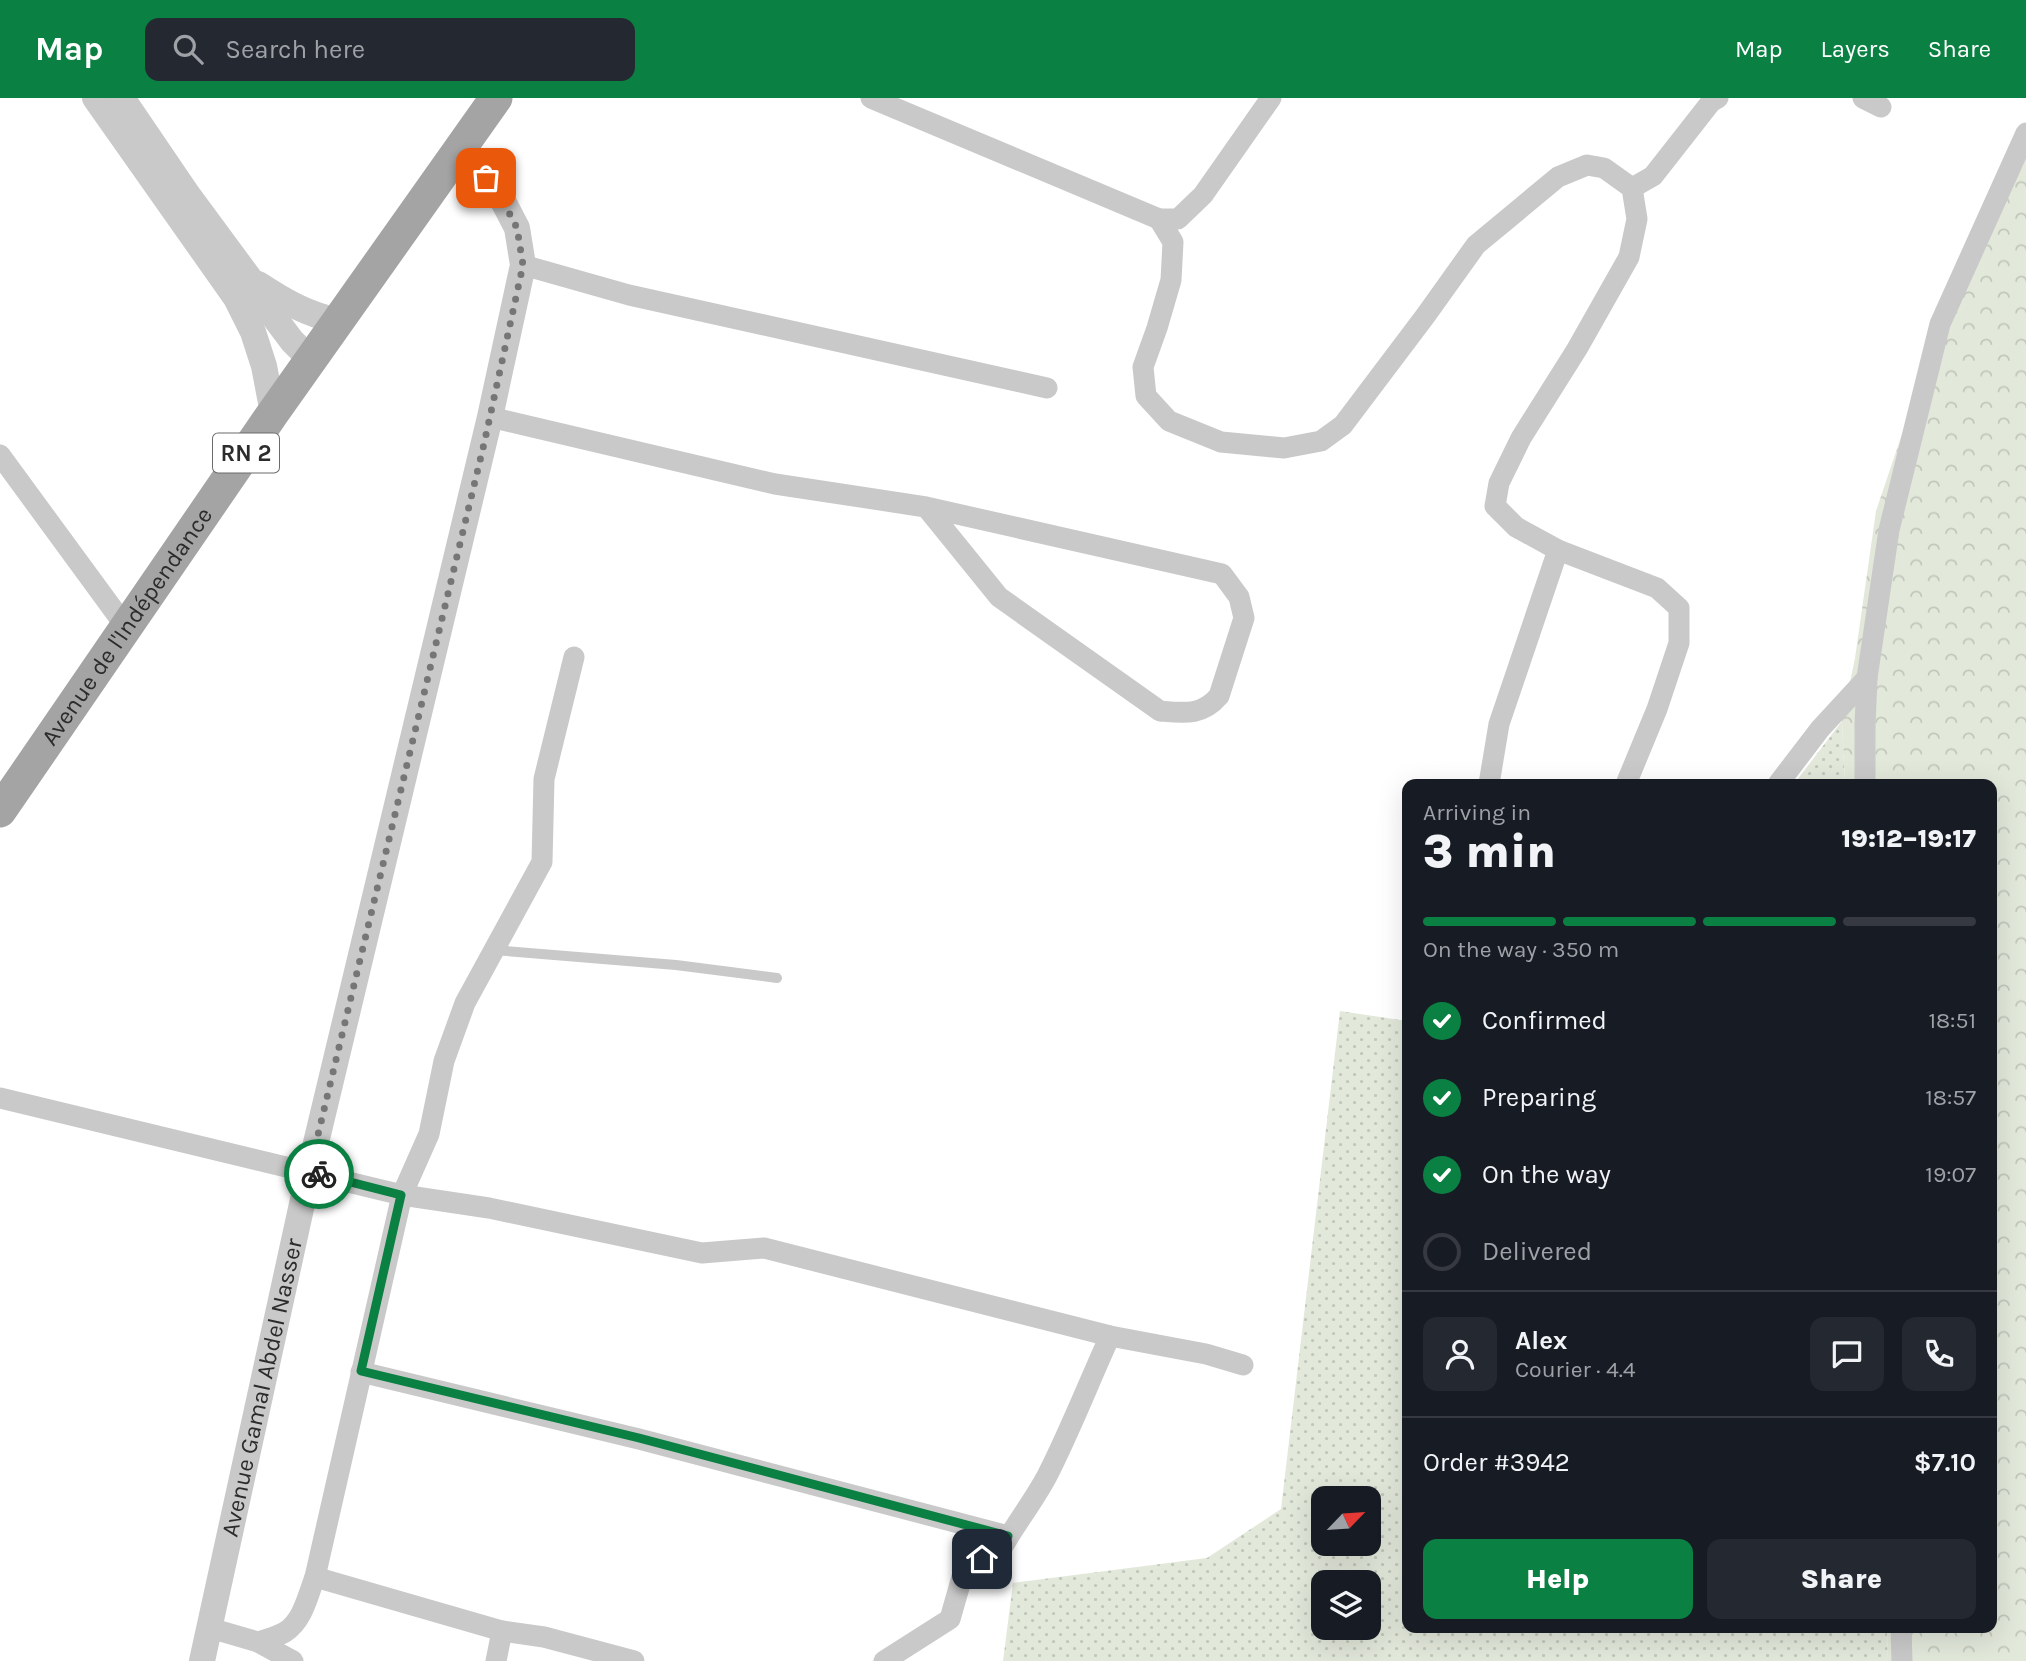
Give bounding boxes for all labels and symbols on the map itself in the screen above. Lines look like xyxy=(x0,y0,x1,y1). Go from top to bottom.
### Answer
pin xyxy=(456,148,516,208)
road number: RN 2 xyxy=(213,434,279,472)
street label: Avenue de l'Indépendance xyxy=(35,502,218,751)
courier xyxy=(284,1139,354,1209)
street label: Avenue Gamal Abdel Nasser xyxy=(216,1235,308,1539)
north arrow xyxy=(1311,1486,1381,1556)
pin xyxy=(952,1529,1012,1589)

